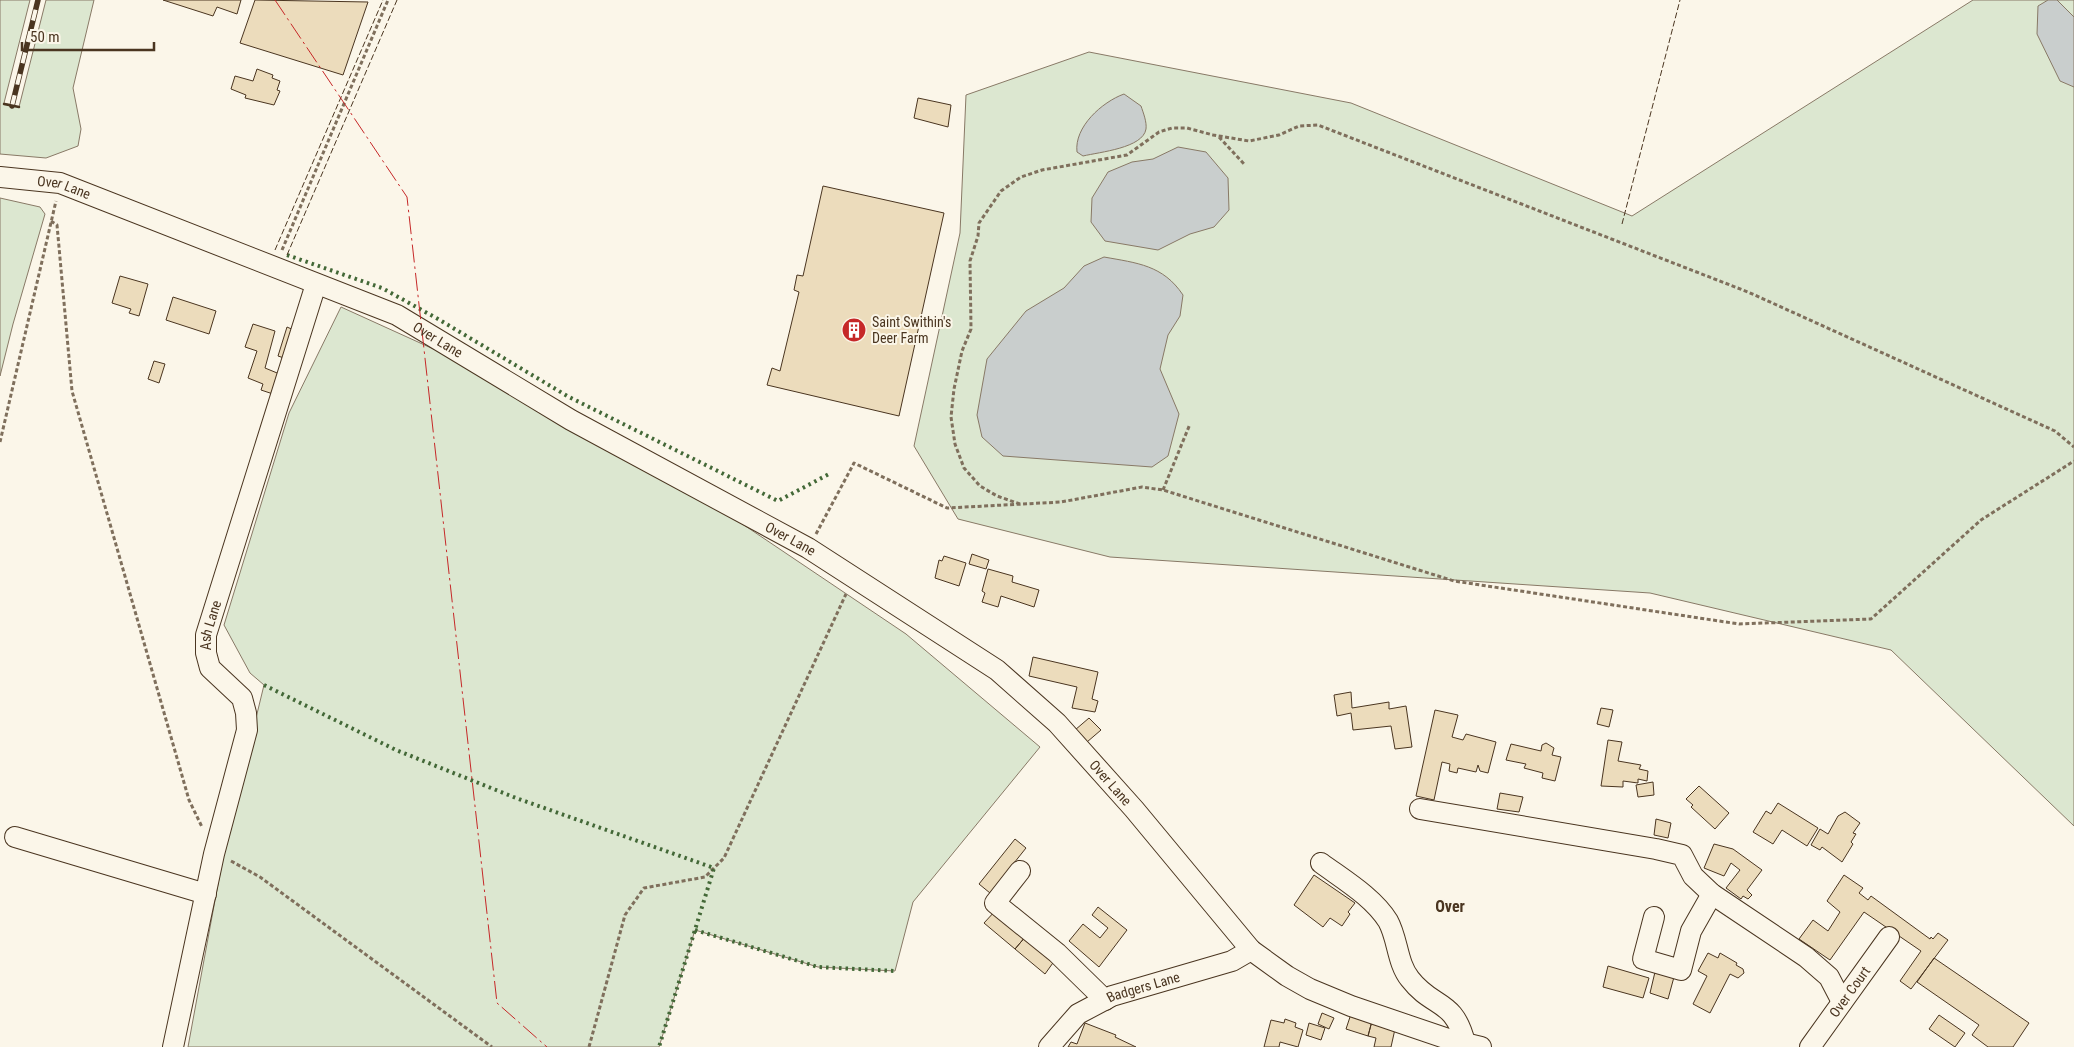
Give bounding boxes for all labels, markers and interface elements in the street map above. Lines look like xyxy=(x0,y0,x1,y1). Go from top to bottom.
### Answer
scale bar xyxy=(22,20,155,52)
text: 50 m xyxy=(30,28,60,46)
street label: Over Lane xyxy=(36,173,93,202)
place label: Saint Swithin's Deer Farm xyxy=(872,314,951,346)
building icon: Saint Swithin's Deer Farm xyxy=(841,317,867,343)
street label: Over Lane xyxy=(410,319,466,361)
street label: Over Lane xyxy=(763,518,819,559)
street label: Ash Lane xyxy=(198,598,225,650)
street label: Over Lane xyxy=(1086,757,1135,809)
district label: Over xyxy=(1435,897,1465,916)
street label: Over Court xyxy=(1826,963,1873,1020)
street label: Badgers Lane xyxy=(1104,969,1182,1005)

